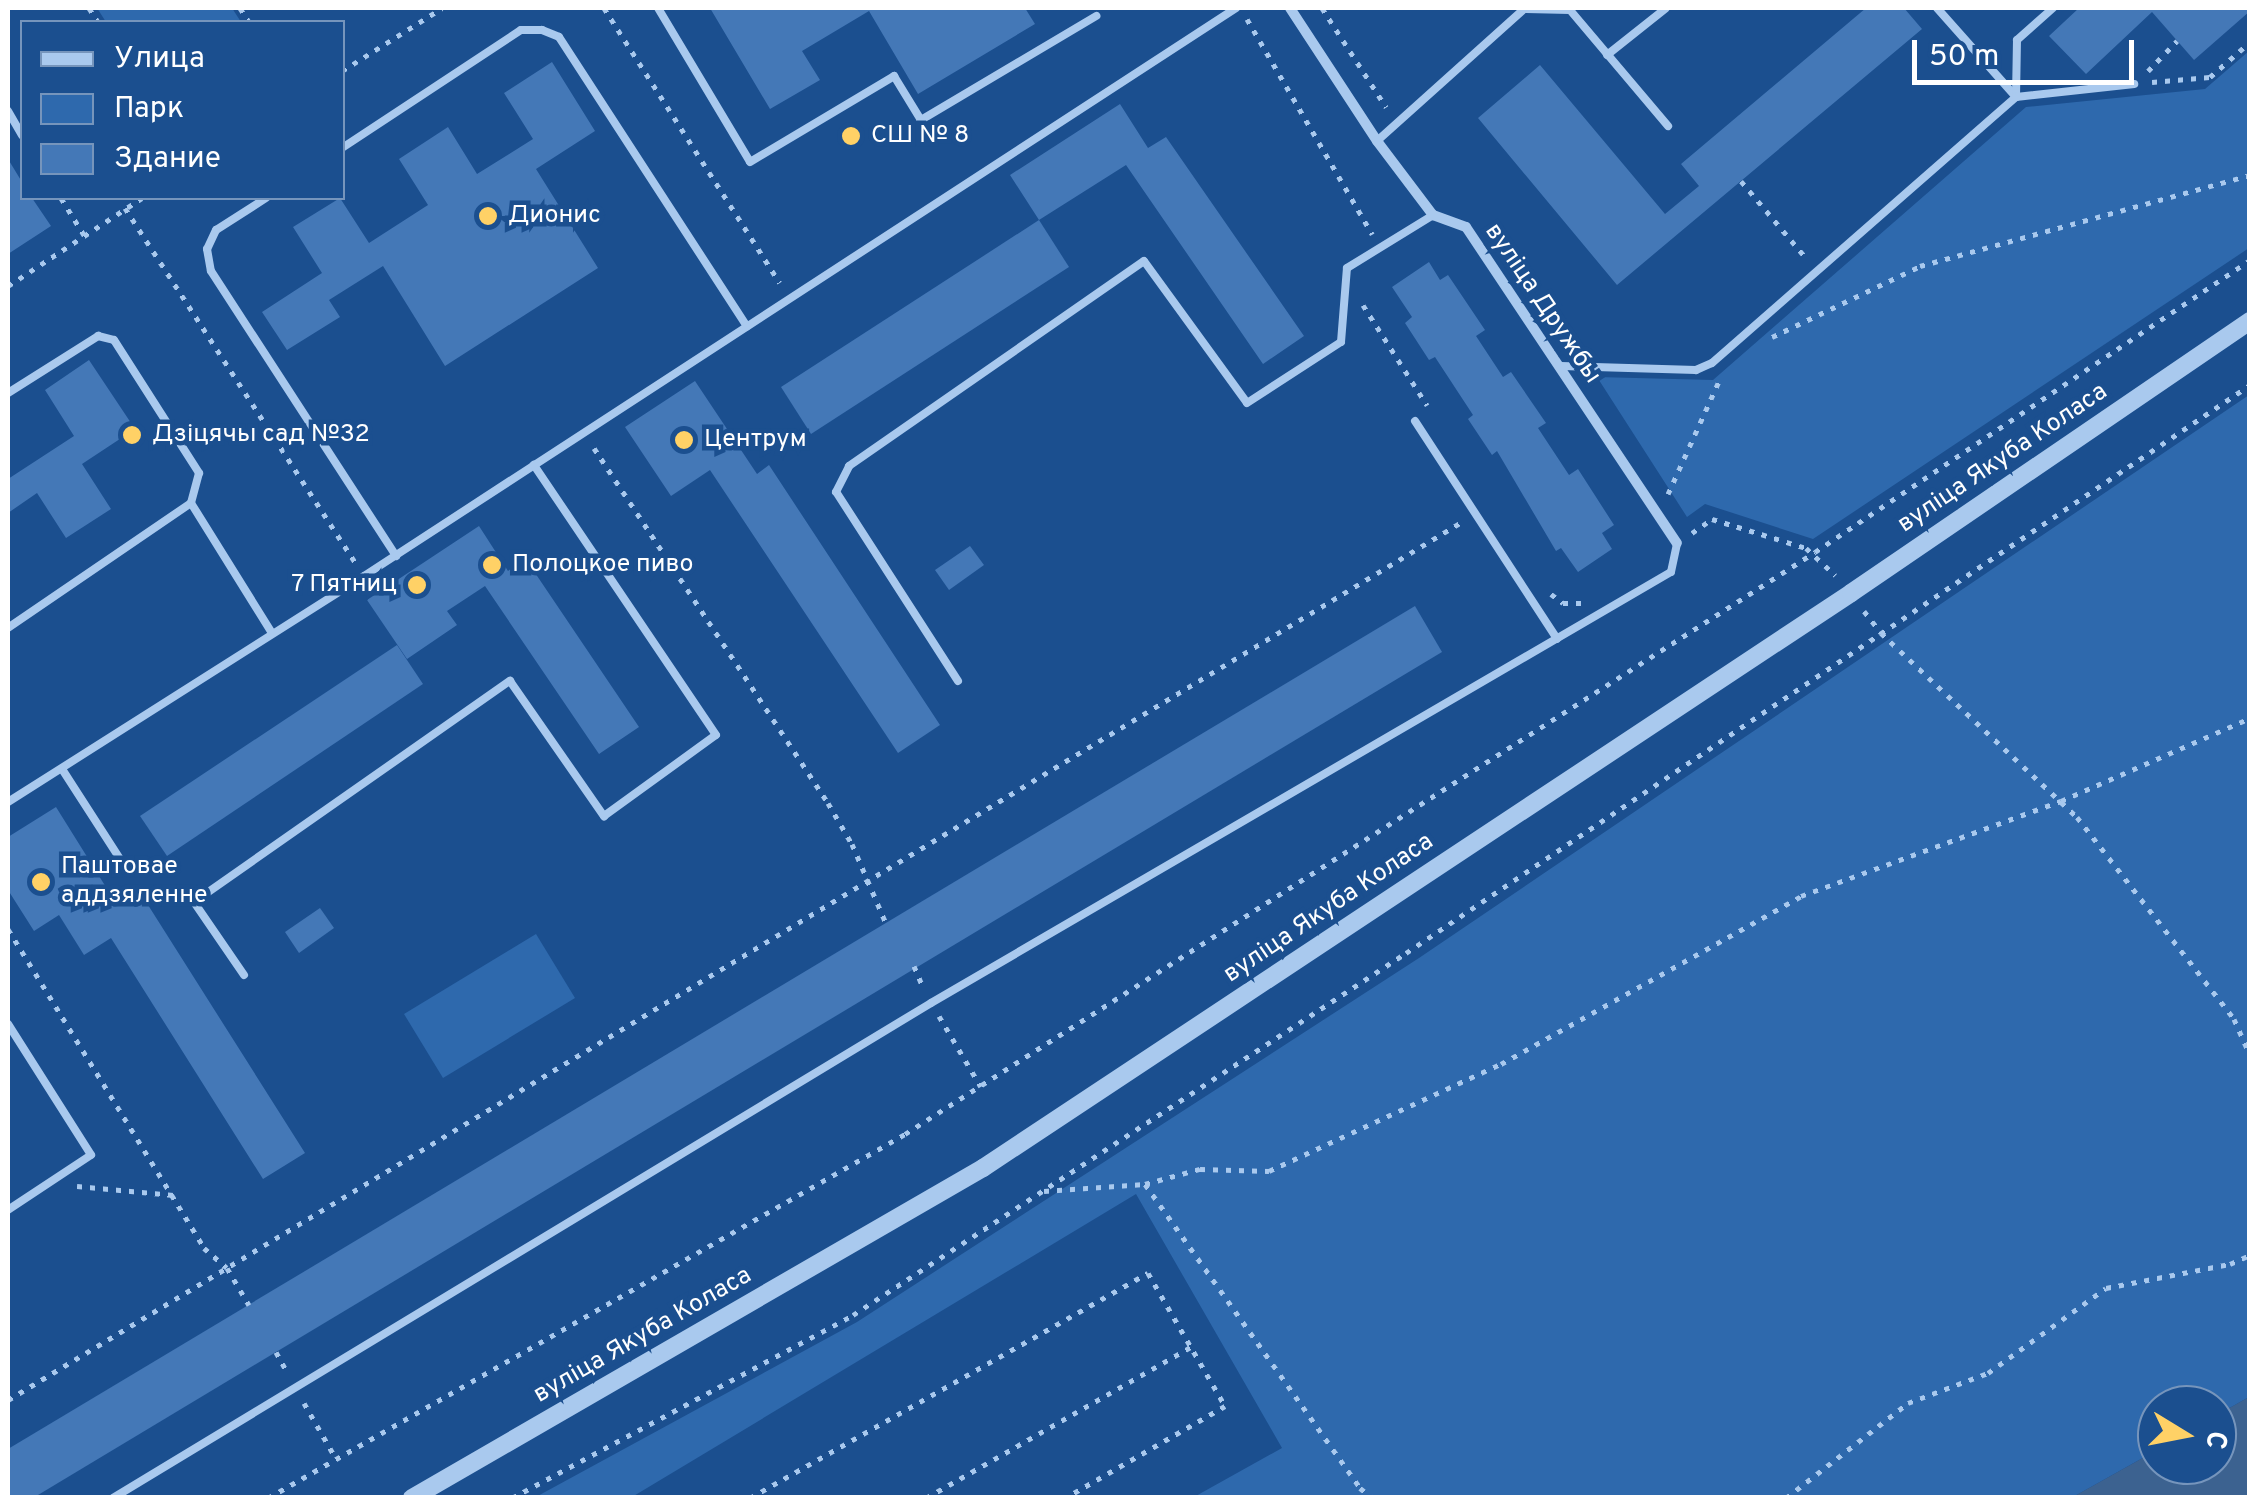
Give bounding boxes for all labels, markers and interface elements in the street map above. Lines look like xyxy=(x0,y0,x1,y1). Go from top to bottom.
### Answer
legend xyxy=(20,20,345,200)
scale bar xyxy=(1917,20,2140,82)
text: 50 m xyxy=(1929,39,1999,76)
text: Улица xyxy=(114,41,205,78)
text: Парк xyxy=(114,91,184,128)
place label: СШ № 8 xyxy=(871,121,969,151)
marker: СШ № 8 xyxy=(840,125,862,147)
text: Здание xyxy=(114,141,221,178)
place label: Дионис xyxy=(508,201,601,231)
marker: Дионис xyxy=(477,205,499,227)
street label: вуліца Дружбы xyxy=(1477,218,1607,390)
street label: вуліца Якуба Коласа xyxy=(1892,378,2114,540)
place label: Дзіцячы сад №32 xyxy=(152,420,370,450)
marker: Дзіцячы сад №32 xyxy=(121,424,143,446)
place label: Центрум xyxy=(704,425,807,455)
marker: Центрум xyxy=(673,429,695,451)
place label: Полоцкое пиво xyxy=(512,550,693,580)
marker: Полоцкое пиво xyxy=(481,554,503,576)
place label: 7 Пятниц xyxy=(290,570,397,600)
marker: 7 Пятниц xyxy=(406,574,428,596)
street label: вуліца Якуба Коласа xyxy=(1218,828,1440,990)
place label: Паштовае аддзяленне xyxy=(61,853,207,912)
marker: Паштовае аддзяленне xyxy=(30,871,52,893)
street label: вуліца Якуба Коласа xyxy=(529,1261,757,1411)
north arrow xyxy=(2137,1385,2237,1485)
text: С xyxy=(2195,1428,2234,1452)

